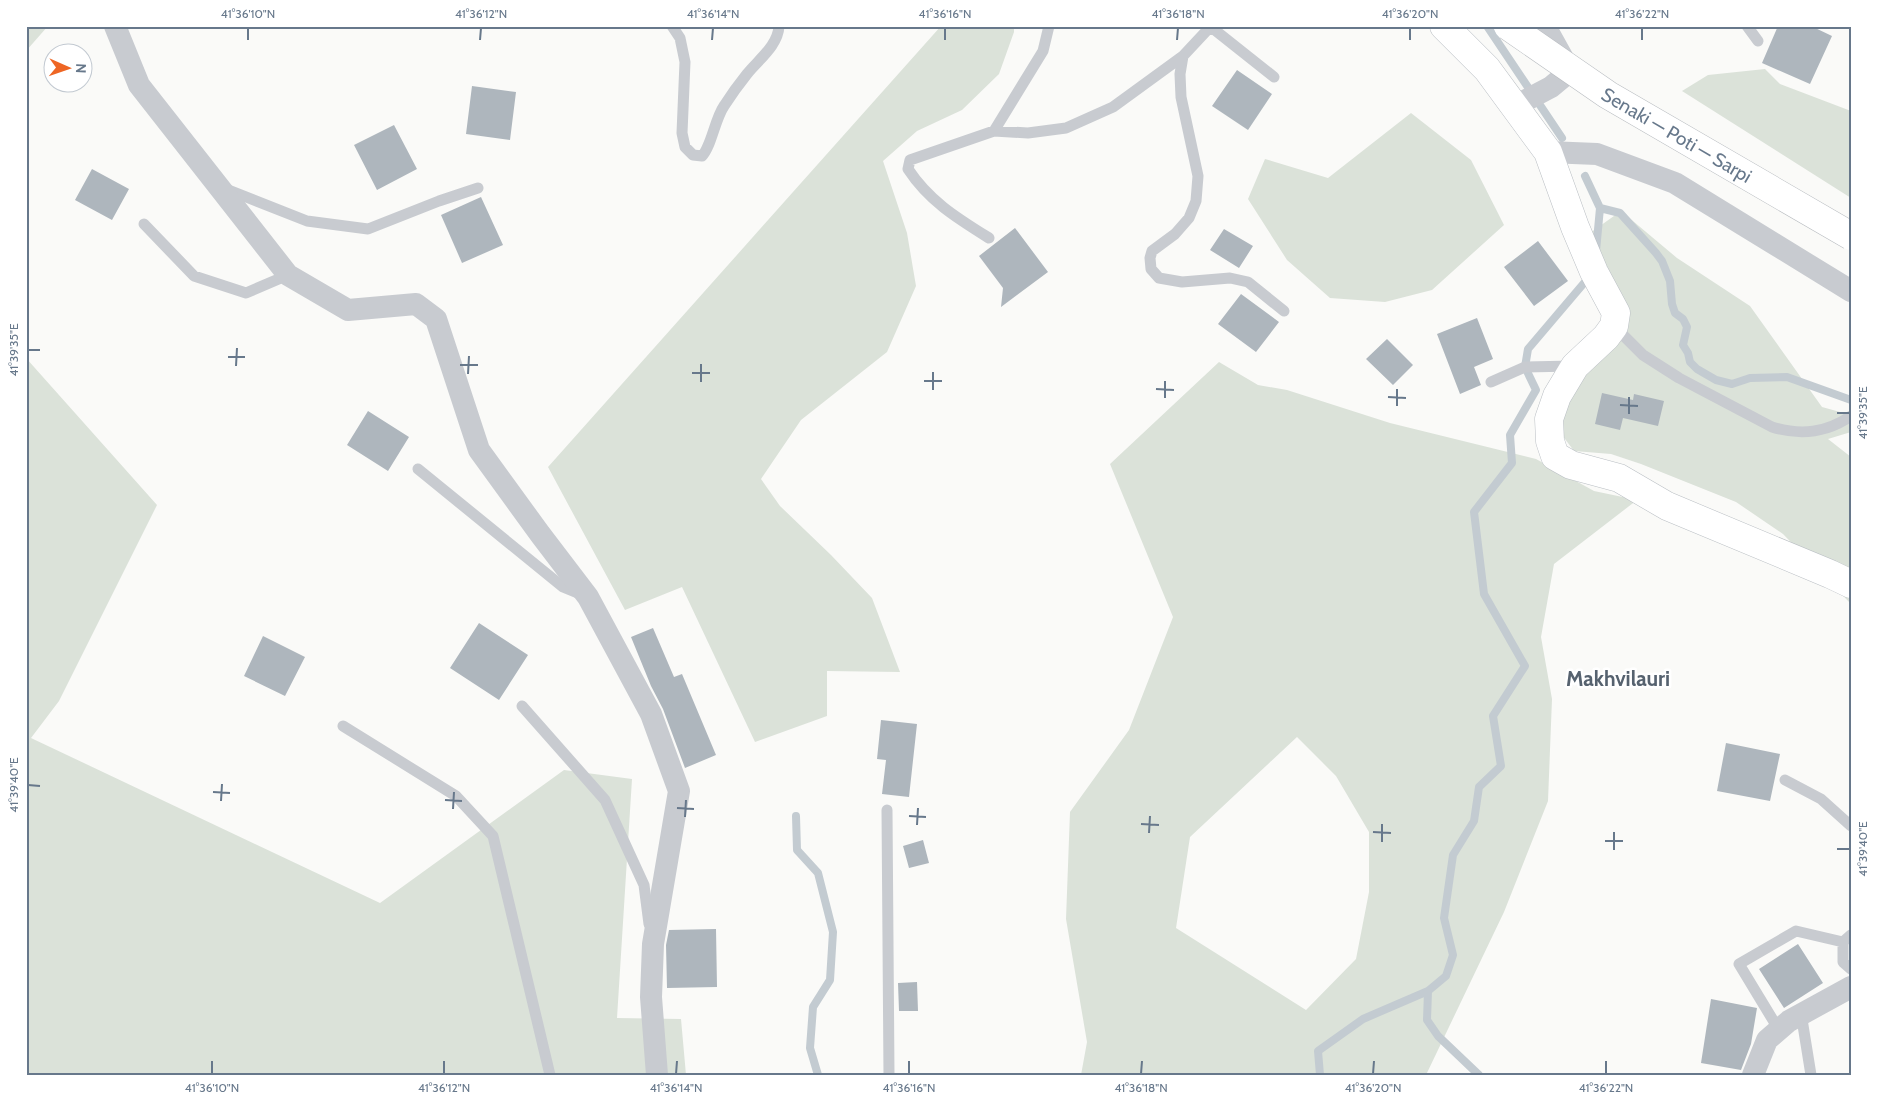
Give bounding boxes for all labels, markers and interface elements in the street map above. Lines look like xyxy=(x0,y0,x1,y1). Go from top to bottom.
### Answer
text: 41°36'10"N xyxy=(221,6,275,21)
text: 41°36'12"N xyxy=(455,6,507,21)
text: 41°36'14"N xyxy=(687,6,739,21)
text: 41°36'16"N xyxy=(919,6,971,21)
text: 41°36'18"N xyxy=(1151,6,1205,21)
text: 41°36'20"N xyxy=(1382,6,1438,21)
text: 41°36'22"N xyxy=(1615,6,1669,21)
north arrow xyxy=(42,42,92,92)
text: N xyxy=(72,63,90,74)
street label: Senaki — Poti — Sarpi xyxy=(1597,83,1756,188)
text: 41°39'35"E xyxy=(6,323,21,377)
text: 41°39'35"E xyxy=(1855,386,1870,440)
district label: Makhvilauri xyxy=(1566,666,1670,691)
text: 41°39'40"E xyxy=(6,757,21,813)
text: 41°39'40"E xyxy=(1855,821,1870,877)
text: 41°36'10"N xyxy=(185,1080,239,1095)
text: 41°36'12"N xyxy=(418,1080,470,1095)
text: 41°36'14"N xyxy=(650,1080,702,1095)
text: 41°36'16"N xyxy=(883,1080,935,1095)
text: 41°36'18"N xyxy=(1114,1080,1168,1095)
text: 41°36'20"N xyxy=(1345,1080,1401,1095)
text: 41°36'22"N xyxy=(1579,1080,1633,1095)

